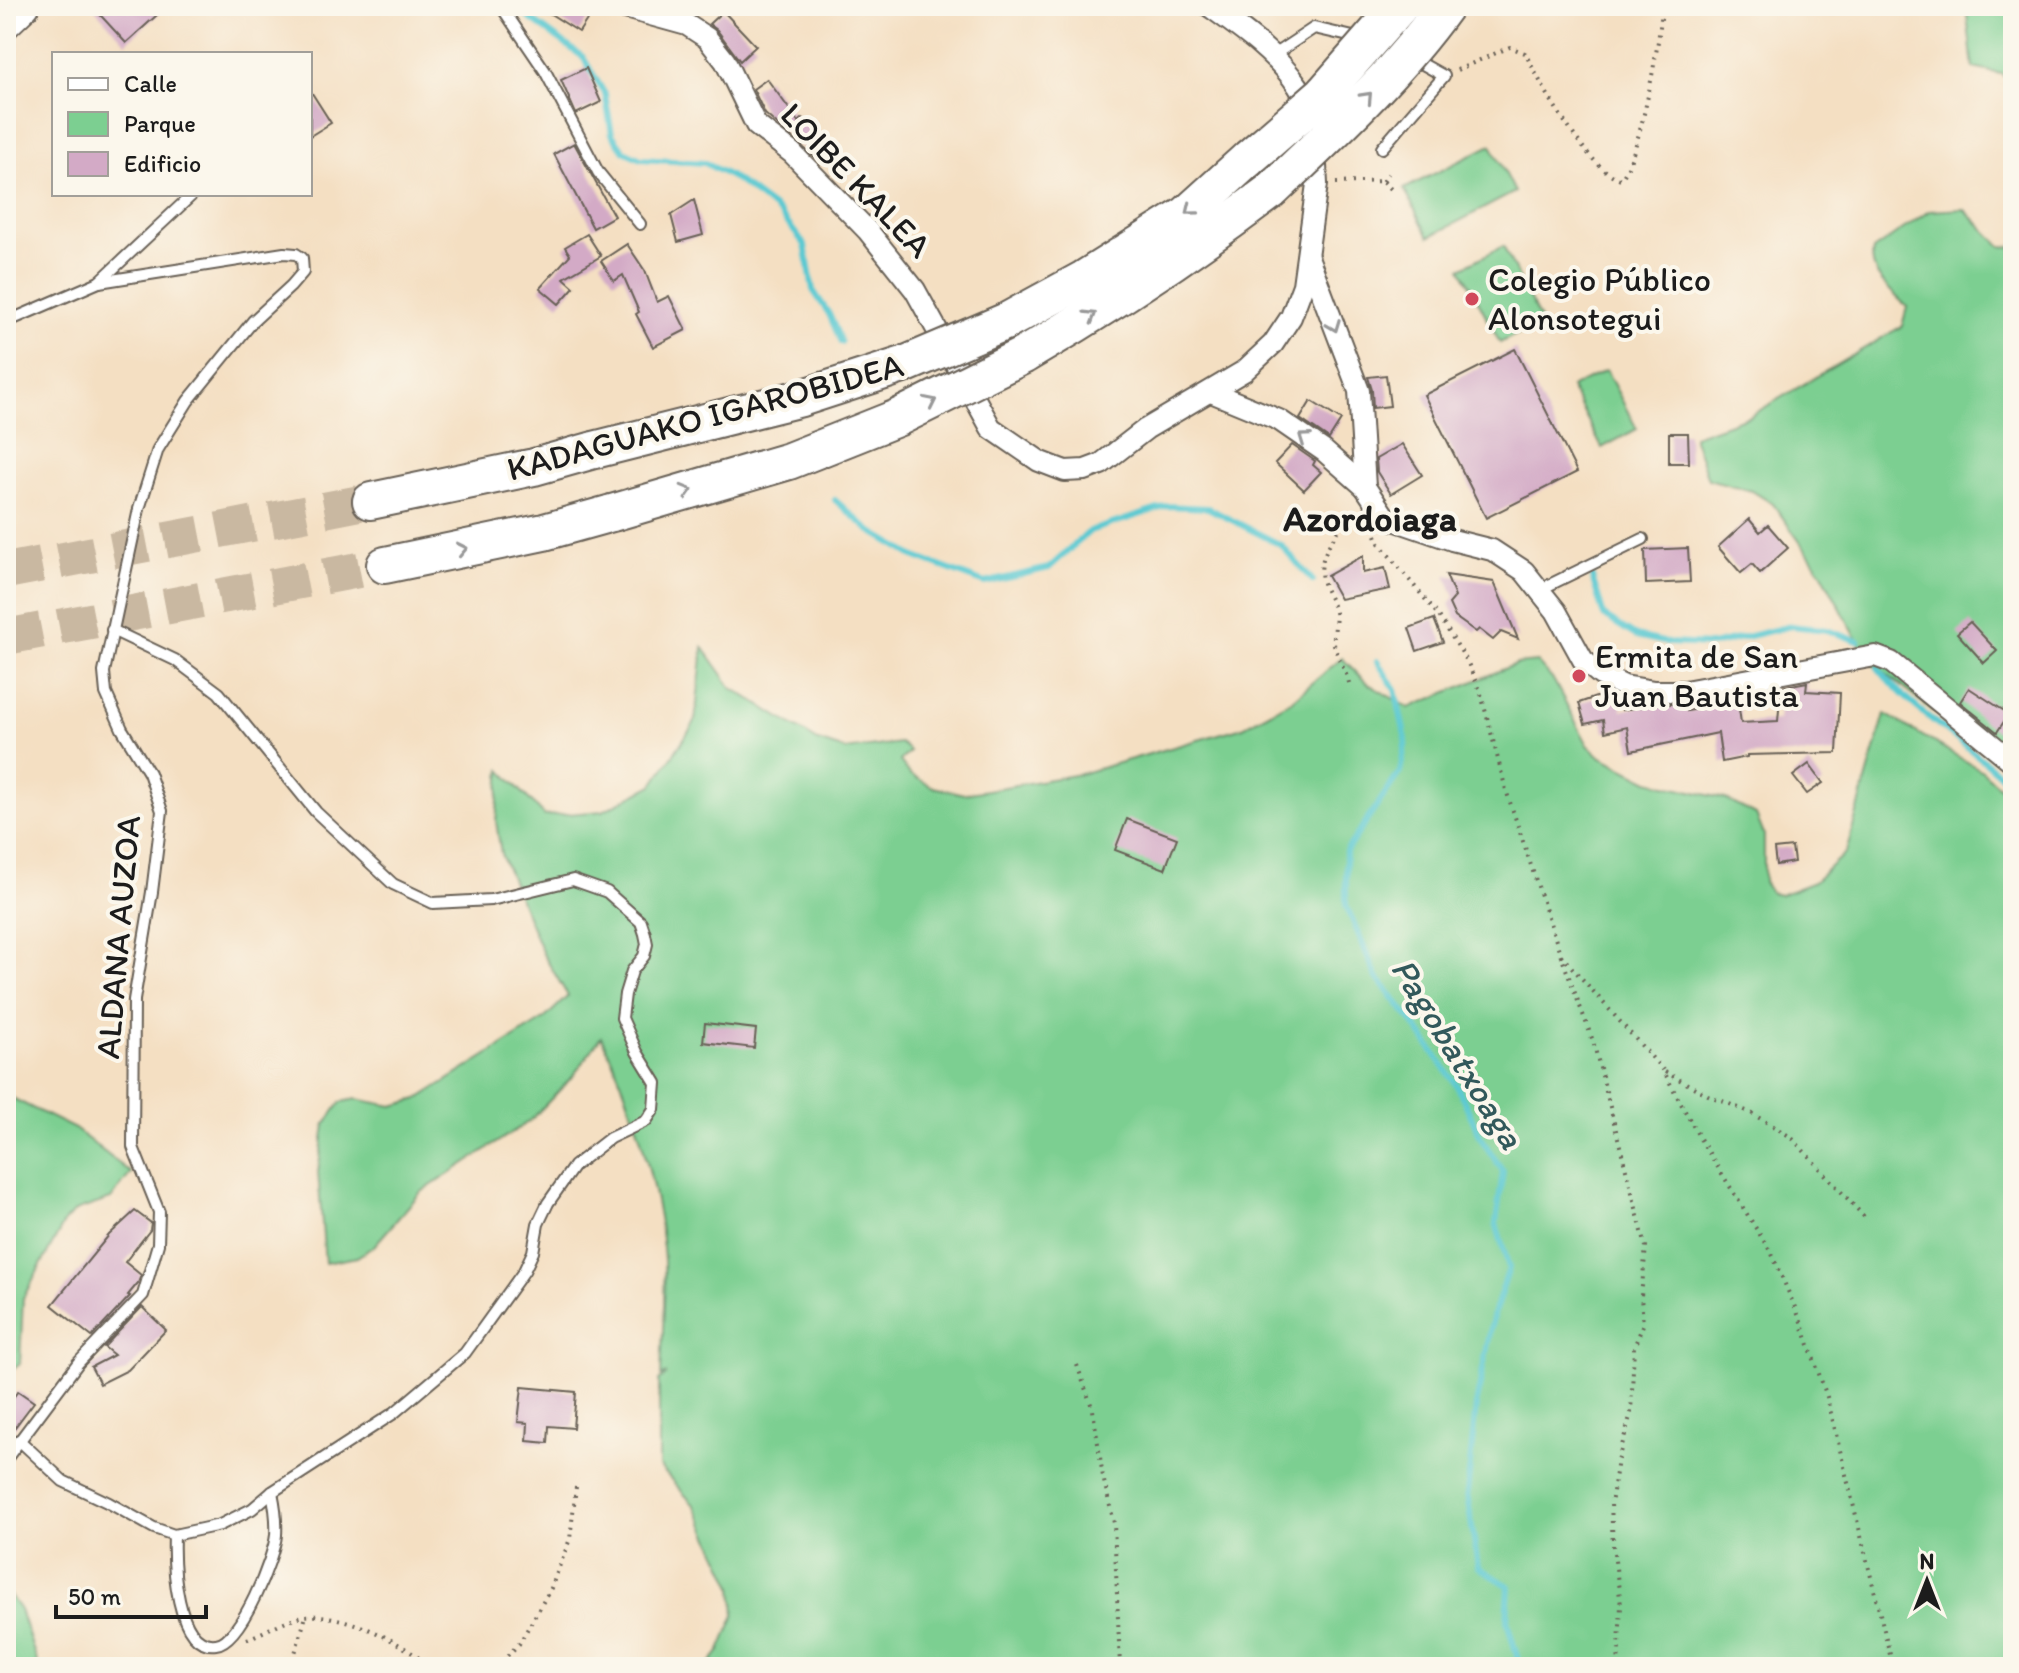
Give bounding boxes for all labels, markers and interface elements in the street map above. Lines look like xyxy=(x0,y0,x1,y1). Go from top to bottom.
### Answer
legend xyxy=(52,52,312,196)
text: Calle xyxy=(124,69,177,98)
one-way arrow xyxy=(1358,92,1373,106)
street label: LOIBE KALEA xyxy=(772,94,940,266)
text: Parque xyxy=(124,109,196,138)
text: Edificio xyxy=(124,149,201,178)
one-way arrow xyxy=(1185,200,1200,215)
place label: Colegio Público Alonsotegui xyxy=(1488,259,1711,339)
marker: Colegio Público Alonsotegui xyxy=(1463,290,1481,308)
one-way arrow xyxy=(1082,310,1097,326)
one-way arrow xyxy=(1324,318,1341,332)
street label: KADAGUAKO IGAROBIDEA xyxy=(502,344,908,490)
one-way arrow xyxy=(922,396,937,411)
one-way arrow xyxy=(1299,433,1313,448)
one-way arrow xyxy=(680,484,693,500)
district label: Azordoiaga xyxy=(1283,497,1457,540)
one-way arrow xyxy=(454,541,468,558)
place label: Ermita de San Juan Bautista xyxy=(1595,636,1799,716)
marker: Ermita de San Juan Bautista xyxy=(1570,667,1588,685)
street label: ALDANA AUZOA xyxy=(87,813,149,1061)
water label: Pagobatxoaga xyxy=(1382,950,1534,1157)
north arrow xyxy=(1887,1541,1967,1621)
text: N xyxy=(1920,1548,1934,1575)
scale bar xyxy=(56,1569,206,1619)
text: 50 m xyxy=(68,1582,121,1611)

